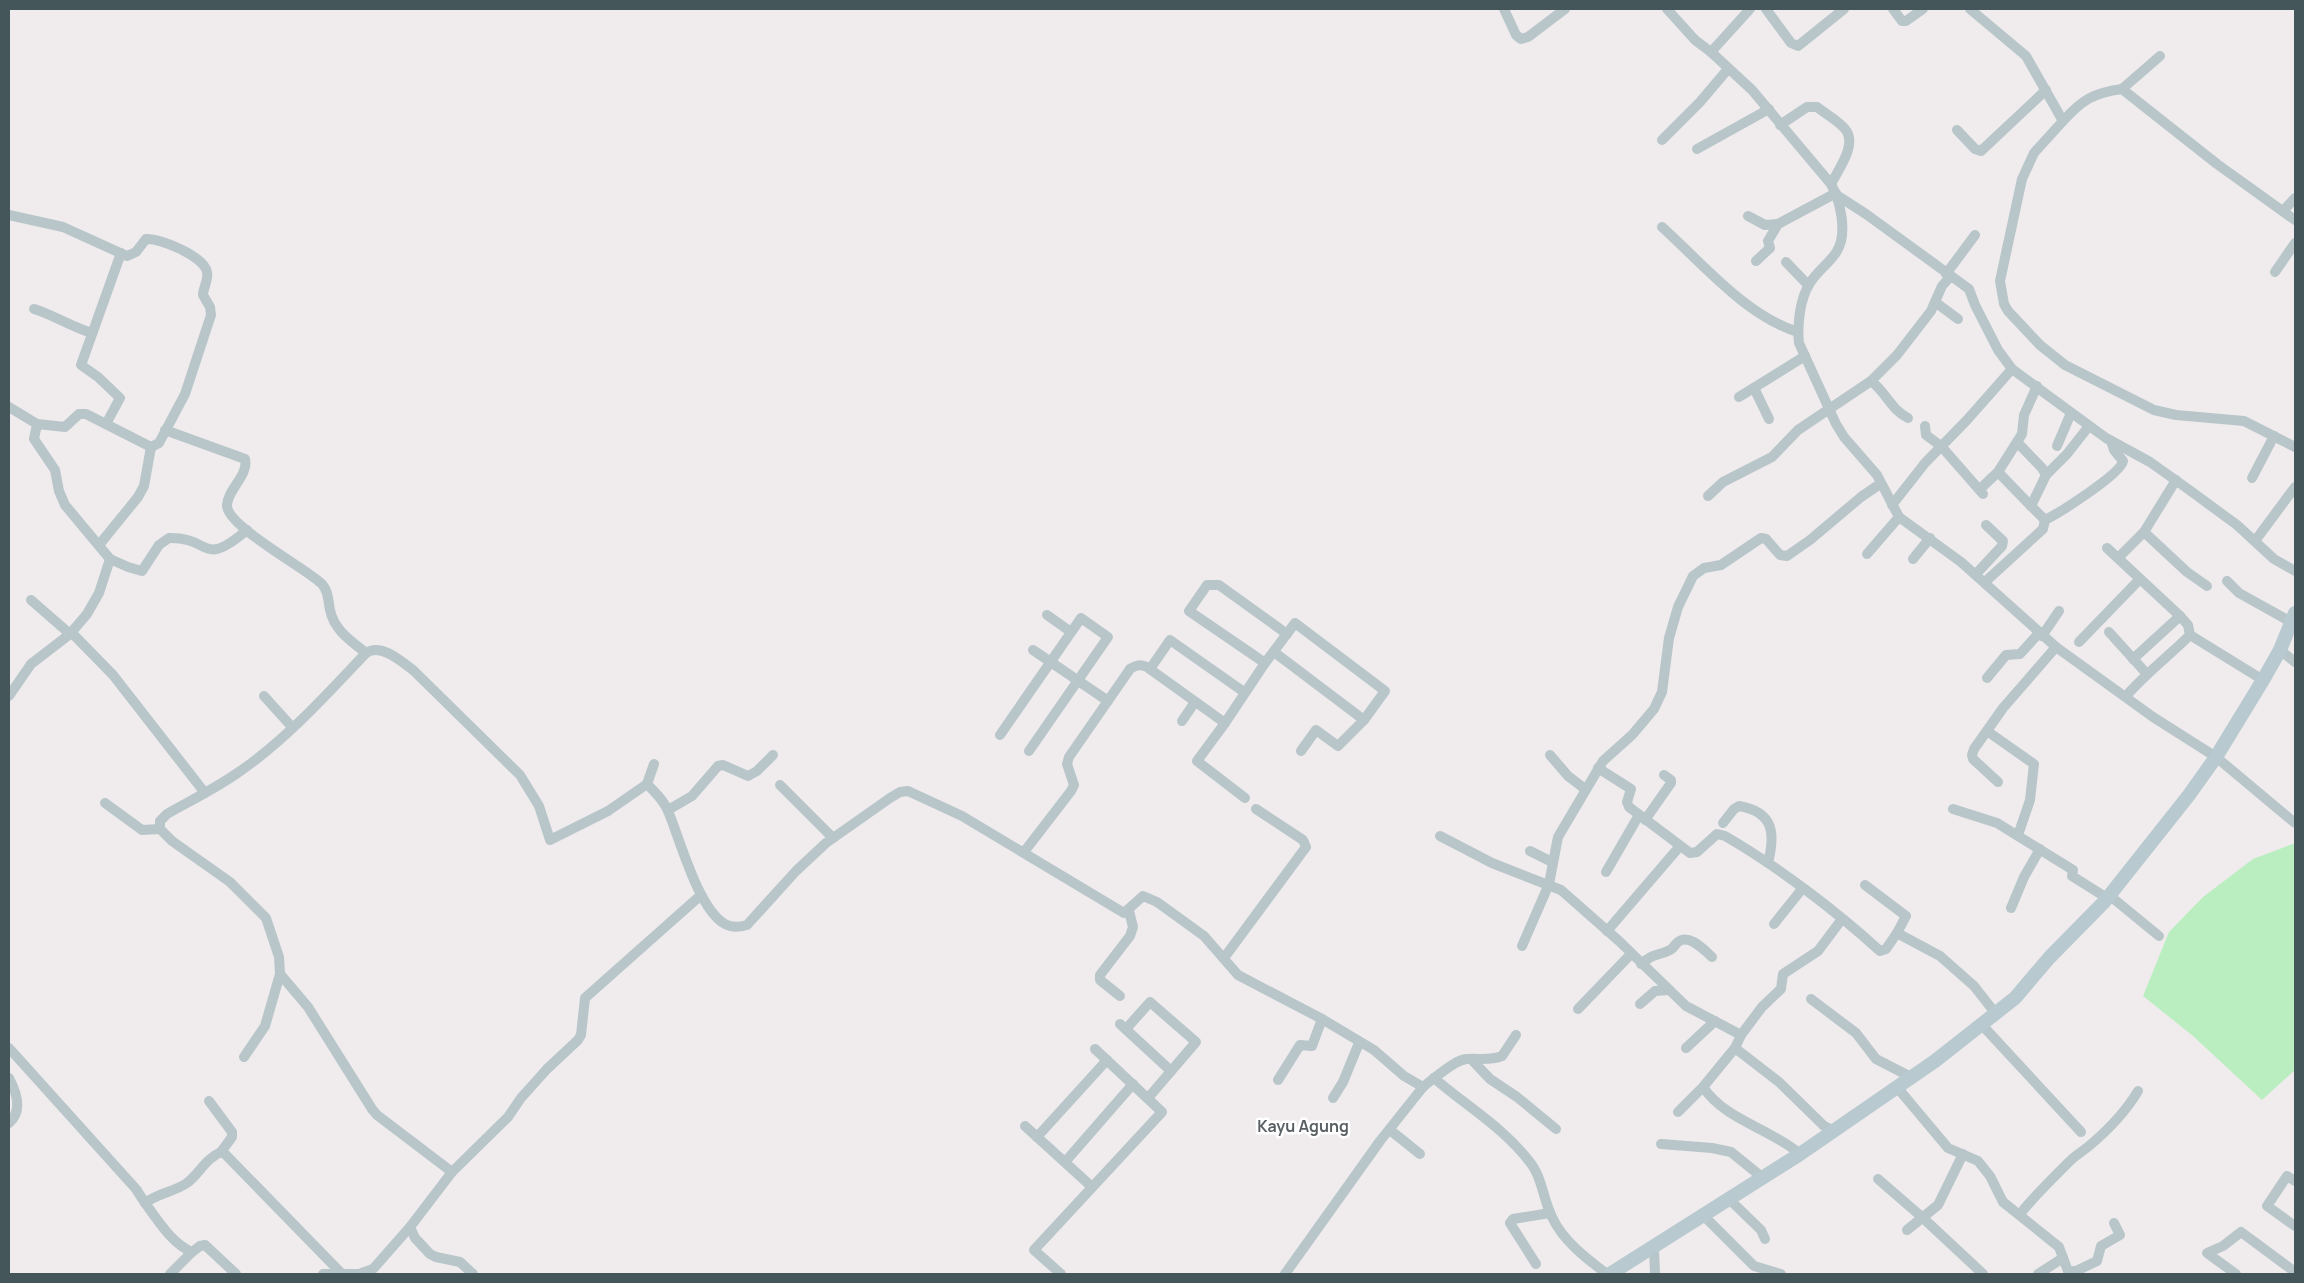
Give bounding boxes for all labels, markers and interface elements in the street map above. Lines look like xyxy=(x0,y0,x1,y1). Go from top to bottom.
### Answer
district label: Kayu Agung xyxy=(1257,1115,1349,1137)

